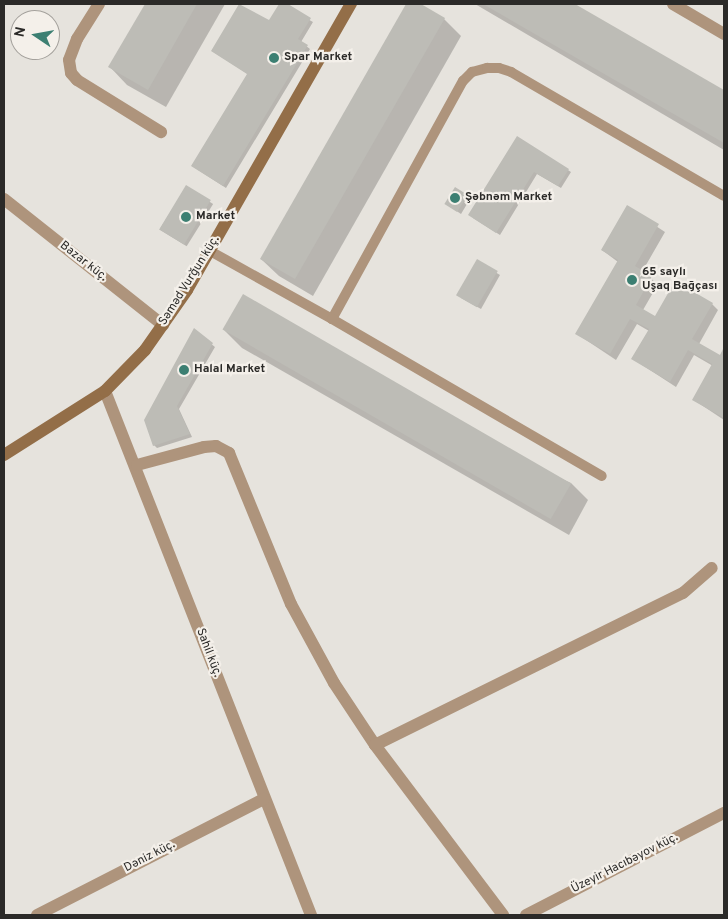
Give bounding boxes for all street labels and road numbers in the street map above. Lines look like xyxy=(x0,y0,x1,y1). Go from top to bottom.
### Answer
street label: Səməd Vurğun küç. xyxy=(156,233,224,329)
street label: Bazar küç. xyxy=(56,239,110,285)
street label: Sahil küç. xyxy=(192,627,224,679)
street label: Üzeyir Hacıbəyov küç. xyxy=(569,831,681,897)
street label: Dәniz küç. xyxy=(122,838,178,876)

